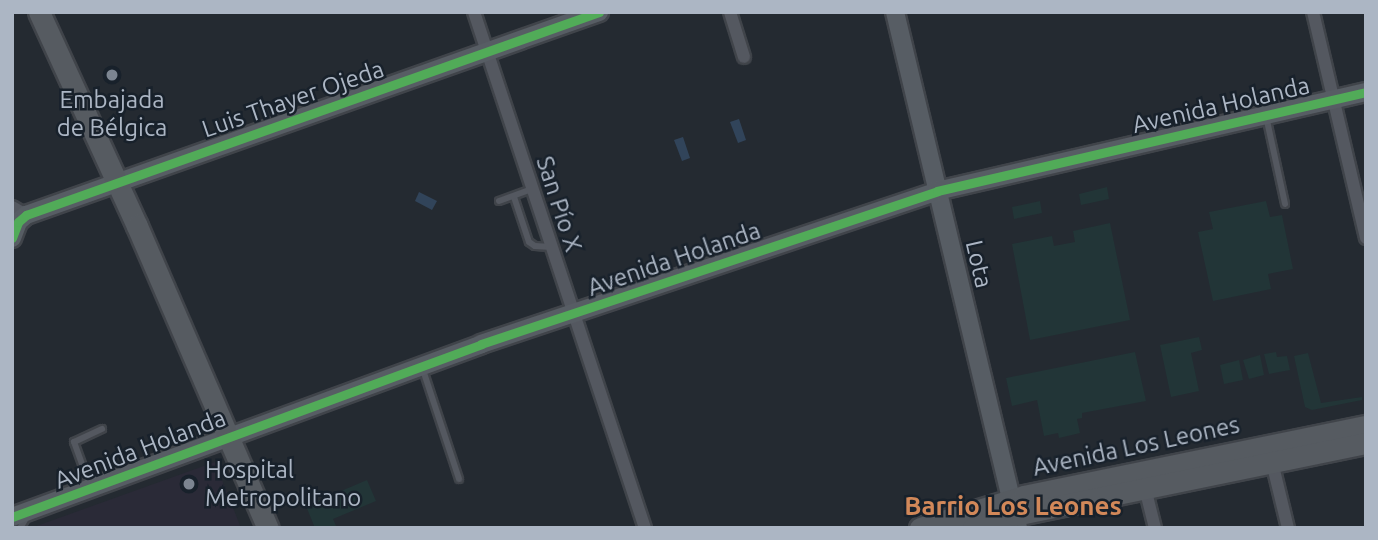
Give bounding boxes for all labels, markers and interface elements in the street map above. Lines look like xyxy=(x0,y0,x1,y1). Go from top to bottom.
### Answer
street label: Luis Thayer Ojeda xyxy=(198,54,388,144)
marker: Embajada de Bélgica xyxy=(104,67,120,83)
street label: Avenida Holanda xyxy=(1130,71,1312,139)
place label: Embajada de Bélgica xyxy=(57,86,167,142)
street label: San Pío X xyxy=(530,153,588,255)
street label: Avenida Holanda xyxy=(584,216,764,302)
street label: Lota xyxy=(960,237,998,291)
street label: Avenida Holanda xyxy=(50,403,230,495)
street label: Avenida Los Leones xyxy=(1030,410,1242,482)
place label: Hospital Metropolitano xyxy=(205,456,361,512)
marker: Hospital Metropolitano xyxy=(179,474,199,494)
district label: Barrio Los Leones xyxy=(904,490,1122,522)

